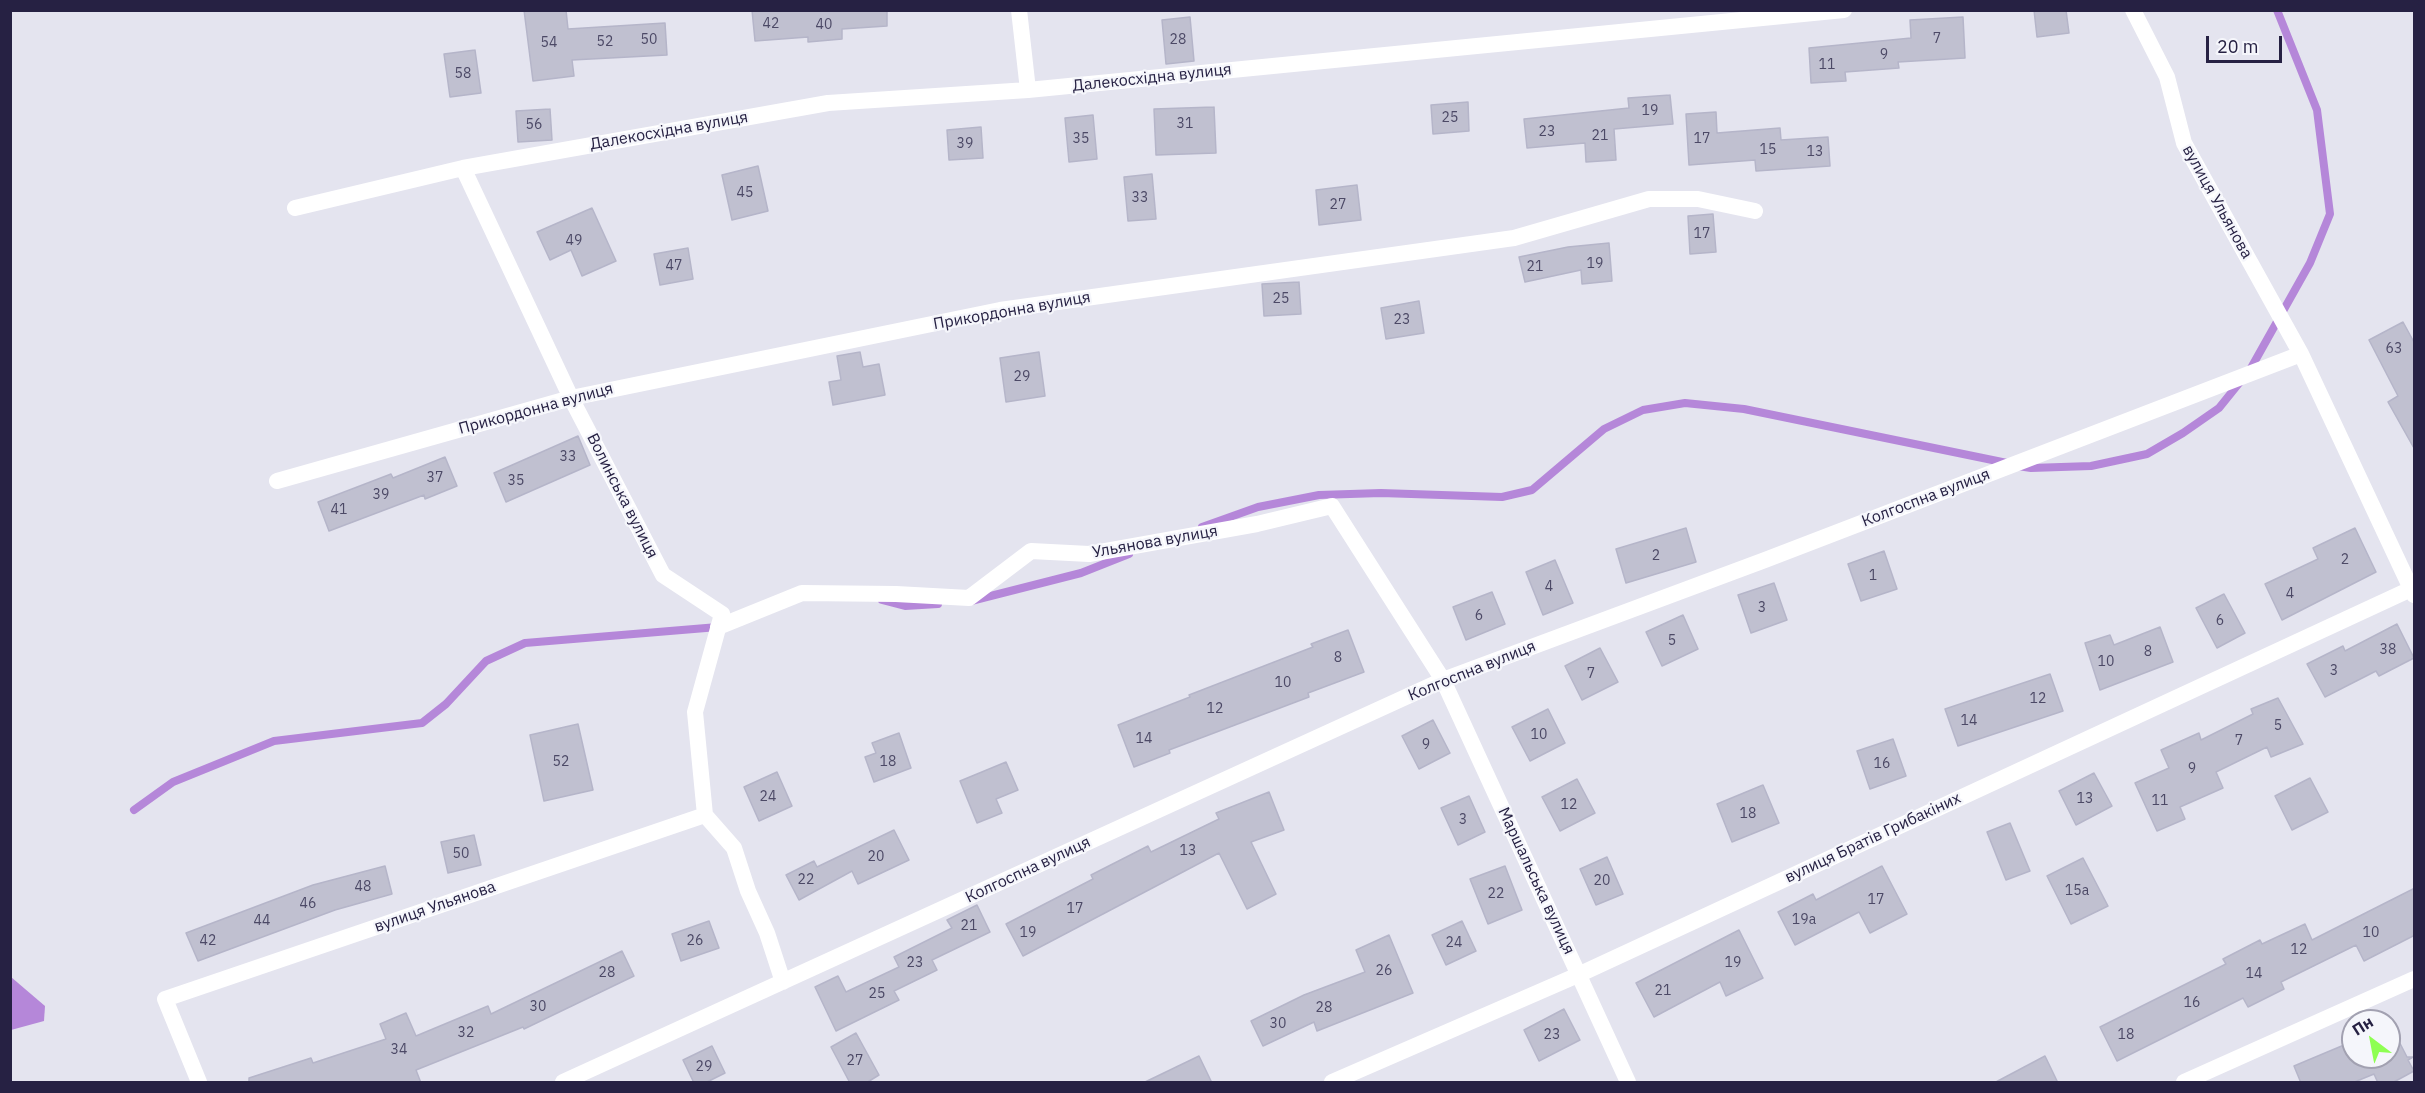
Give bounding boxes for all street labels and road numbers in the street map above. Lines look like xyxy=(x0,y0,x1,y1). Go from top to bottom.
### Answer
street label: Далекосхідна вулиця xyxy=(1071,60,1233,96)
street label: Далекосхідна вулиця xyxy=(589,108,749,154)
street label: вулиця Ульянова xyxy=(2178,142,2256,262)
street label: Прикордонна вулиця xyxy=(932,288,1092,334)
street label: Прикордонна вулиця xyxy=(457,379,615,439)
street label: Волинська вулиця xyxy=(582,430,662,562)
street label: Колгоспна вулиця xyxy=(1859,465,1993,531)
street label: Ульянова вулиця xyxy=(1091,522,1219,562)
street label: Колгоспна вулиця xyxy=(1405,637,1539,705)
street label: вулиця Братів Грибакіних xyxy=(1782,789,1964,887)
street label: Маршальська вулиця xyxy=(1493,804,1579,958)
street label: Колгоспна вулиця xyxy=(962,833,1094,907)
street label: вулиця Ульянова xyxy=(372,877,498,937)

